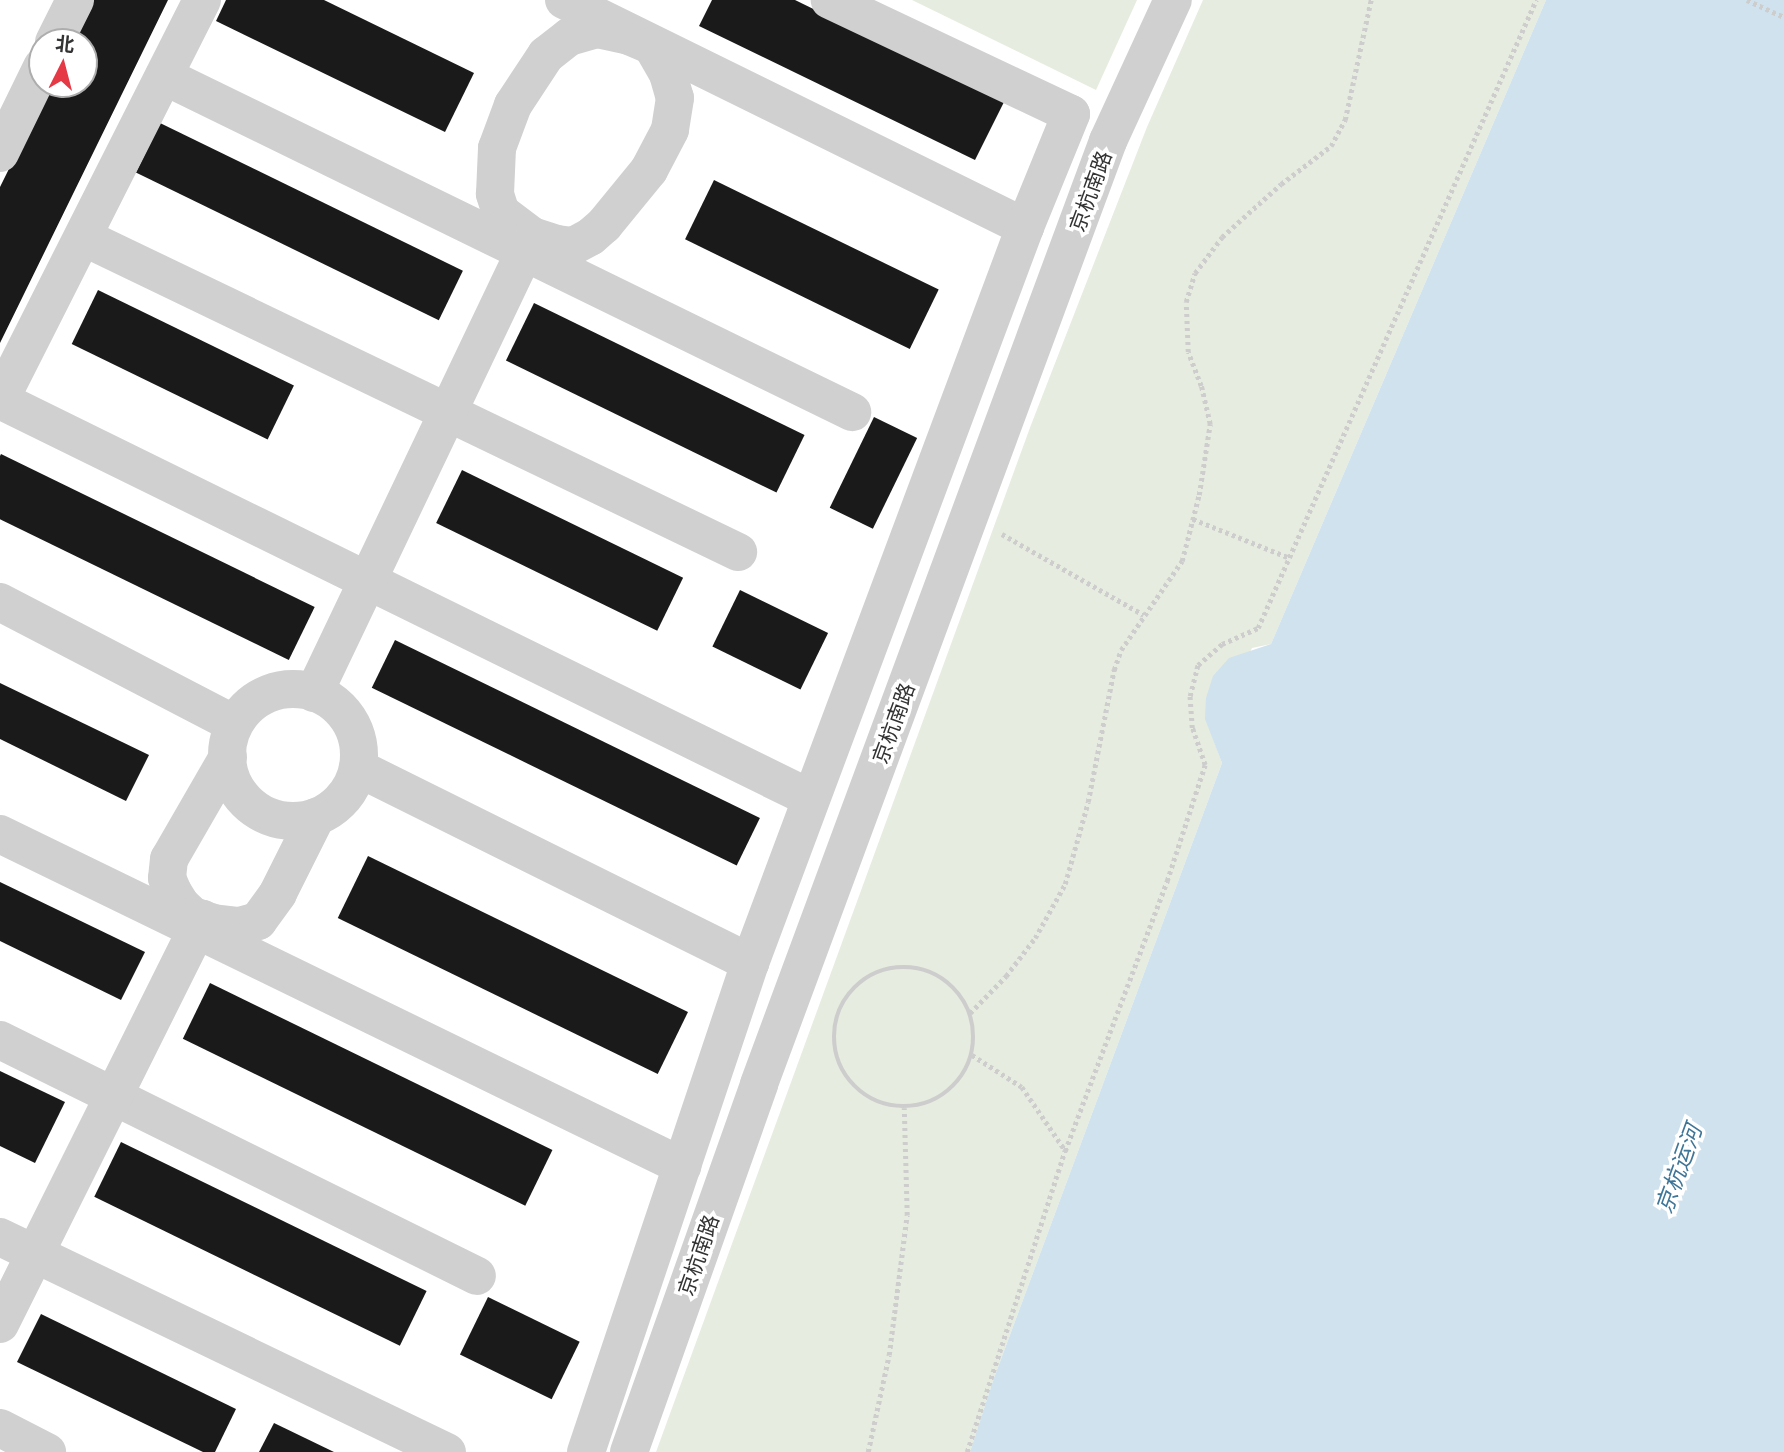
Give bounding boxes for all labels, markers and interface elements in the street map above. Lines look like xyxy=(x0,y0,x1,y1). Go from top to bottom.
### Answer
north arrow xyxy=(28,28,98,98)
text: 北 xyxy=(54,28,76,59)
street label: 京杭南路 xyxy=(1064,147,1116,235)
street label: 京杭南路 xyxy=(867,679,919,767)
water label: 京杭运河 xyxy=(1650,1121,1708,1217)
street label: 京杭南路 xyxy=(672,1211,724,1299)

